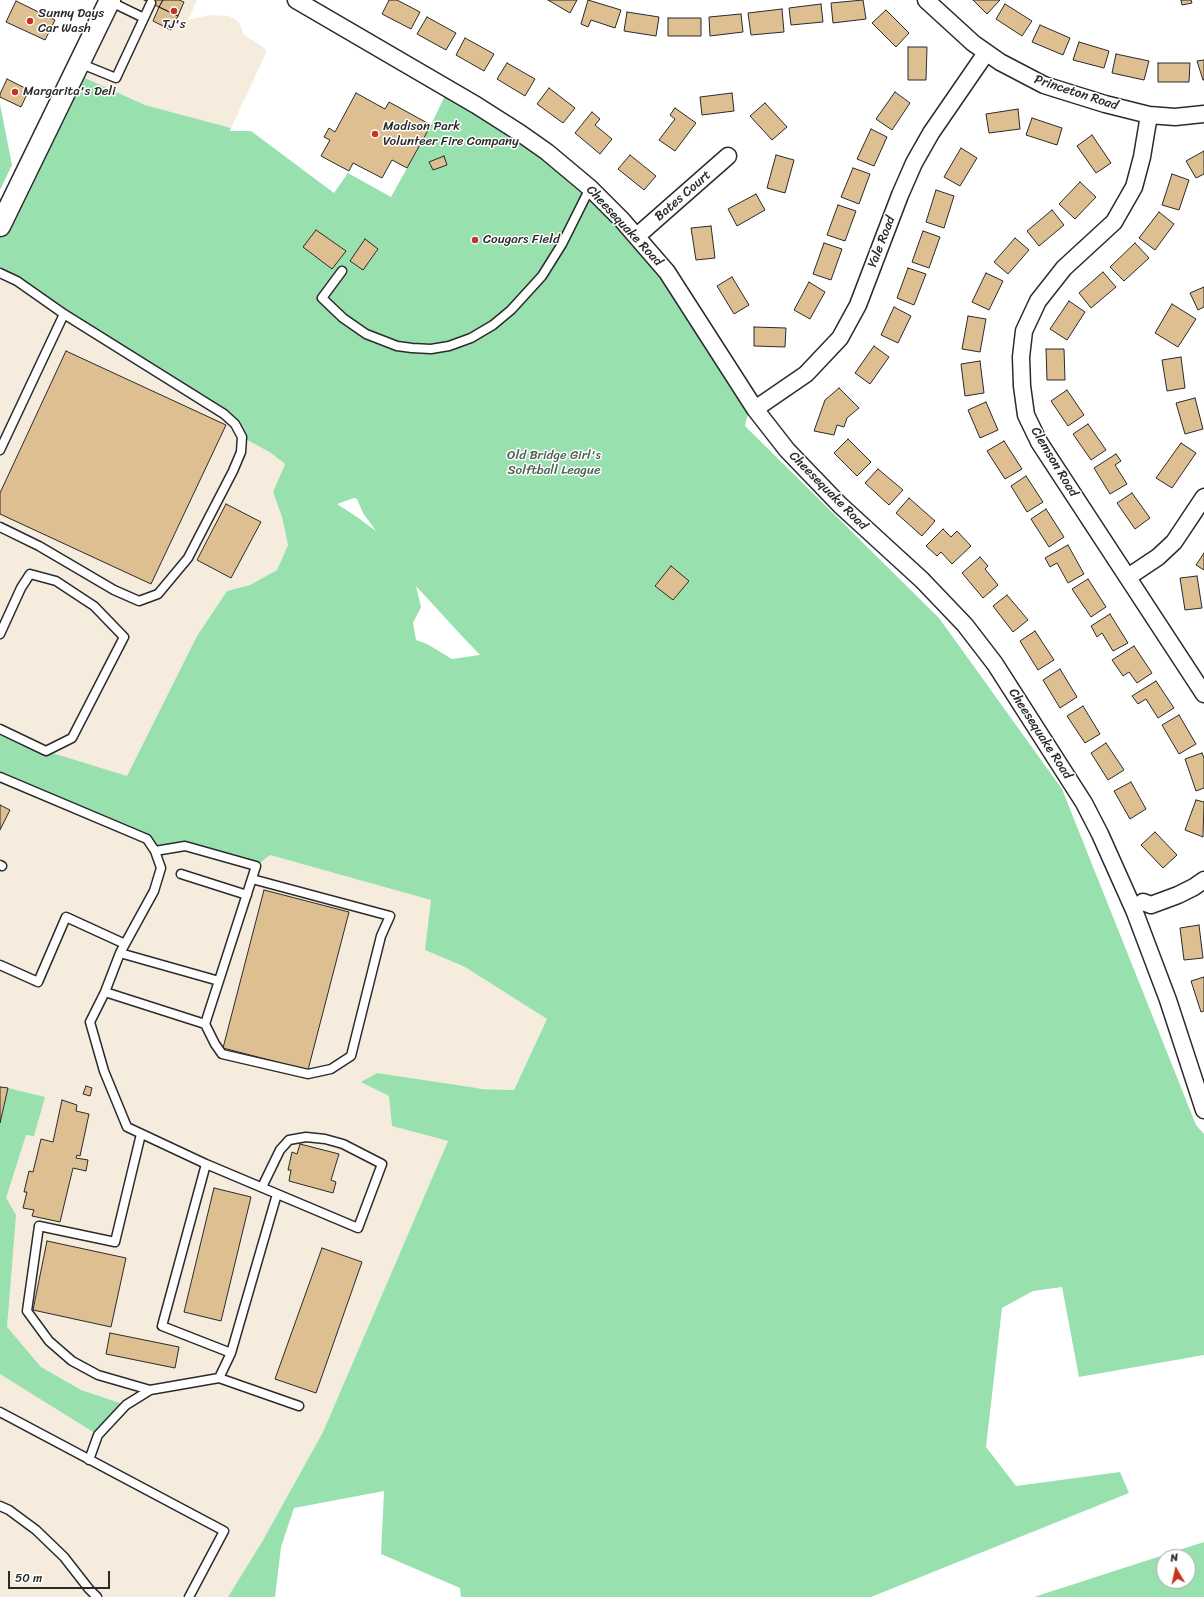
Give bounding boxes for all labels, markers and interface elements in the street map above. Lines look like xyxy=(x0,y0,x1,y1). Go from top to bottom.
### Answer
place label: Sunny Days Car Wash xyxy=(38,6,104,37)
marker: TJ's xyxy=(169,6,179,16)
marker: Sunny Days Car Wash xyxy=(25,16,35,26)
place label: TJ's xyxy=(162,17,186,33)
street label: Princeton Road xyxy=(1032,72,1120,114)
place label: Margarita's Deli xyxy=(23,84,116,100)
marker: Margarita's Deli xyxy=(10,87,20,97)
place label: Madison Park Volunteer Fire Company xyxy=(383,119,519,150)
marker: Madison Park Volunteer Fire Company xyxy=(370,129,380,139)
street label: Bates Court xyxy=(652,167,714,225)
street label: Cheesequake Road xyxy=(583,182,665,270)
street label: Yale Road xyxy=(865,214,899,270)
place label: Cougars Field xyxy=(483,232,560,248)
marker: Cougars Field xyxy=(470,235,480,245)
street label: Clemson Road xyxy=(1027,424,1081,500)
park label: Old Bridge Girl's Solftball League xyxy=(507,448,601,479)
street label: Cheesequake Road xyxy=(785,448,871,534)
street label: Cheesequake Road xyxy=(1005,686,1075,782)
text: N xyxy=(1169,1548,1179,1568)
north arrow xyxy=(1156,1549,1196,1589)
scale bar xyxy=(10,1563,112,1589)
text: 50 m xyxy=(15,1567,42,1589)

